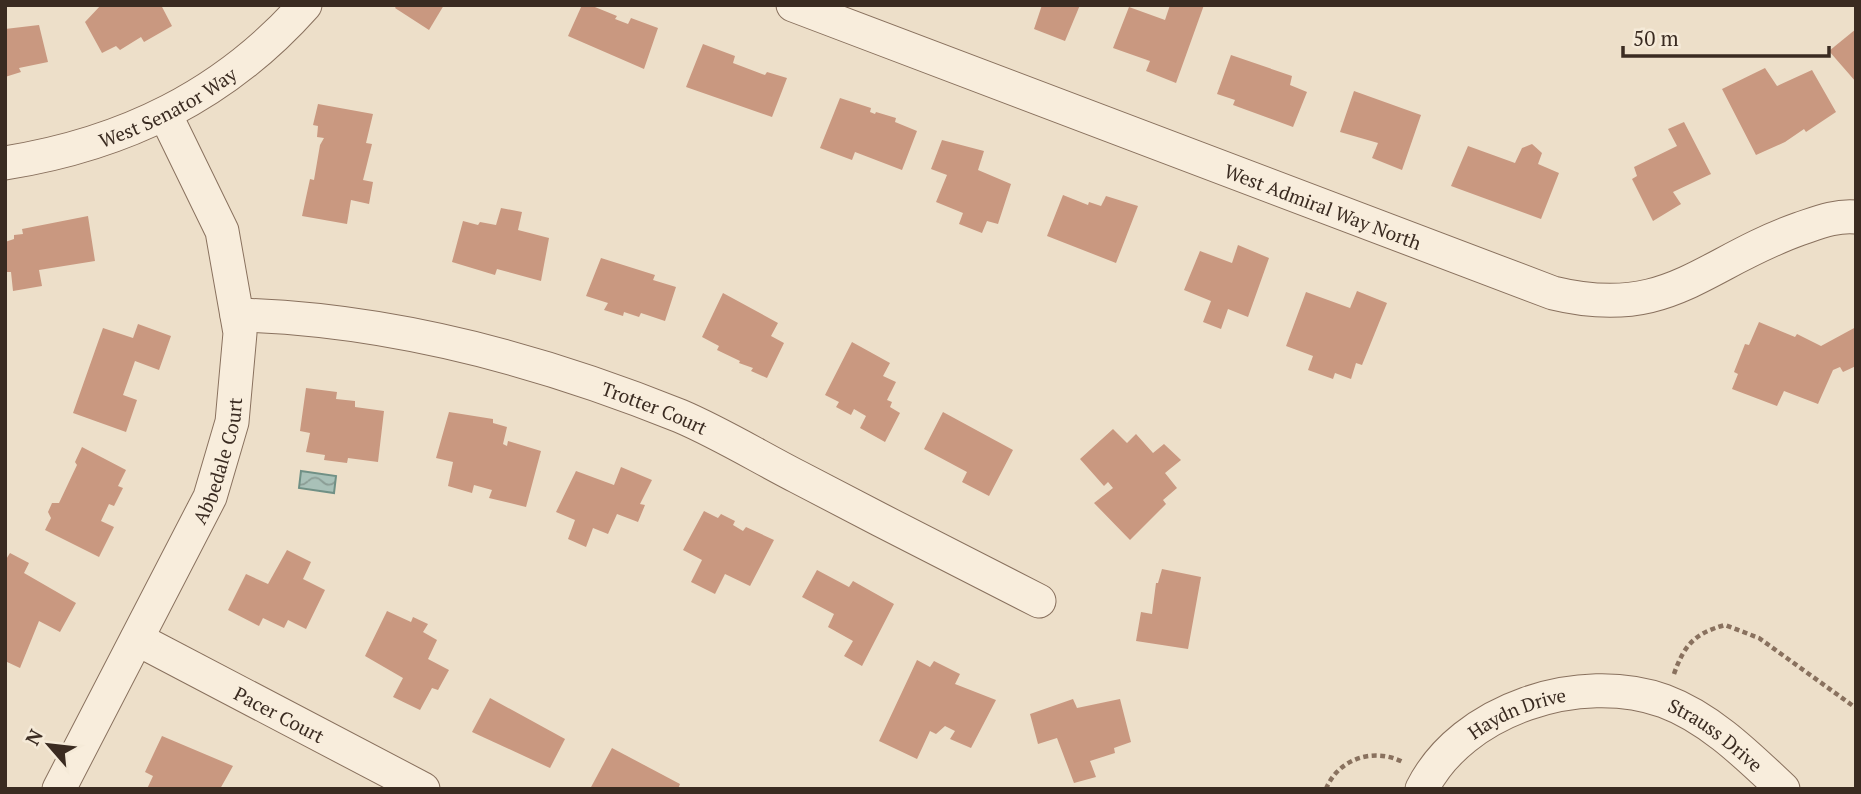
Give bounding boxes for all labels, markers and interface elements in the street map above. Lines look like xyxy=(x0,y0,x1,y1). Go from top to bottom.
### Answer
scale bar xyxy=(1623,14,1829,58)
text: 50 m xyxy=(1633,24,1679,52)
street label: West Senator Way xyxy=(95,61,241,152)
street label: West Admiral Way North xyxy=(1221,157,1425,255)
street label: Trotter Court xyxy=(598,375,712,439)
street label: Abbedale Court xyxy=(186,396,247,528)
street label: Pacer Court xyxy=(230,680,329,748)
street label: Haydn Drive xyxy=(1462,681,1568,744)
street label: Strauss Drive xyxy=(1665,692,1769,777)
north arrow xyxy=(14,710,84,780)
text: N xyxy=(19,724,48,749)

